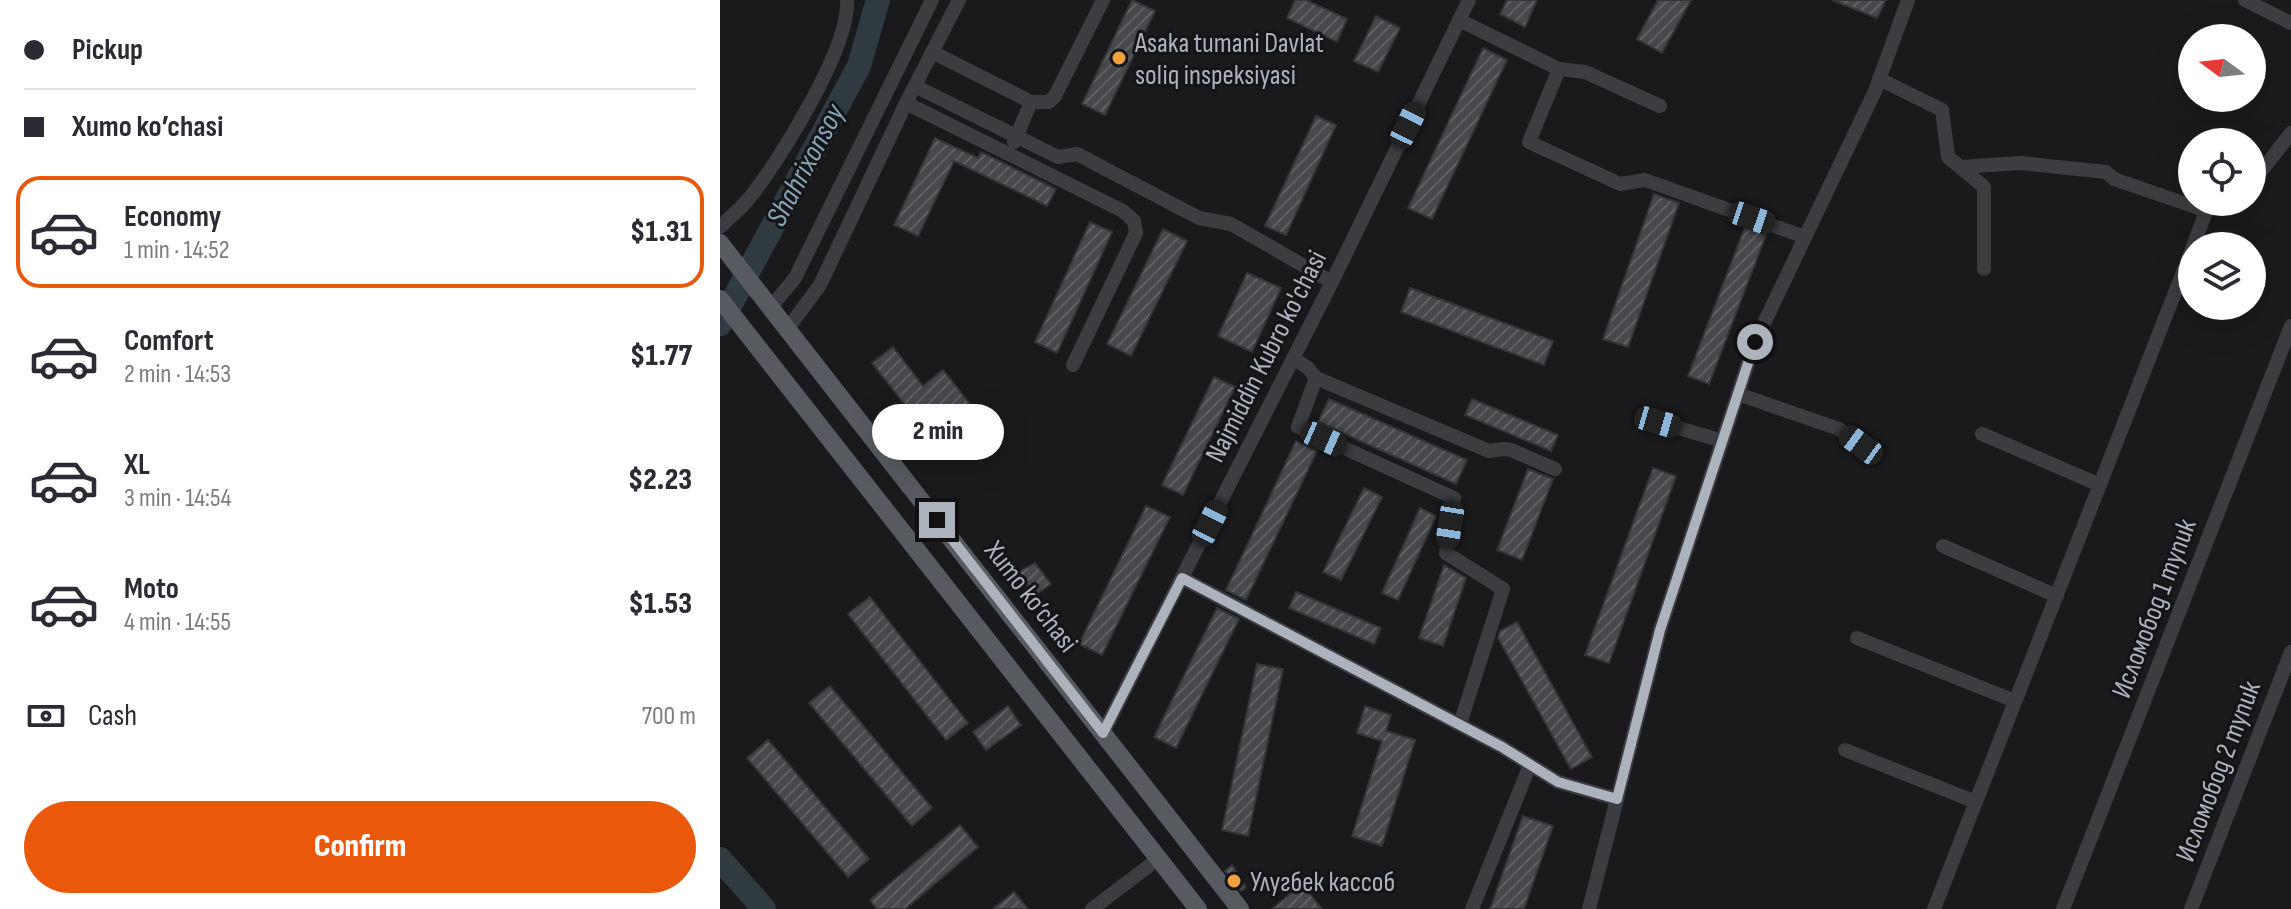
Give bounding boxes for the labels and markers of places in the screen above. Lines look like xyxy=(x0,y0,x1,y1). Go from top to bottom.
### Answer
place label: Asaka tumani Davlat soliq inspeksiyasi xyxy=(1134,27,1324,92)
marker: Asaka tumani Davlat soliq inspeksiyasi xyxy=(1110,49,1128,67)
place label: Улугбек кассоб xyxy=(1250,866,1395,899)
marker: Улугбек кассоб xyxy=(1225,872,1243,890)

